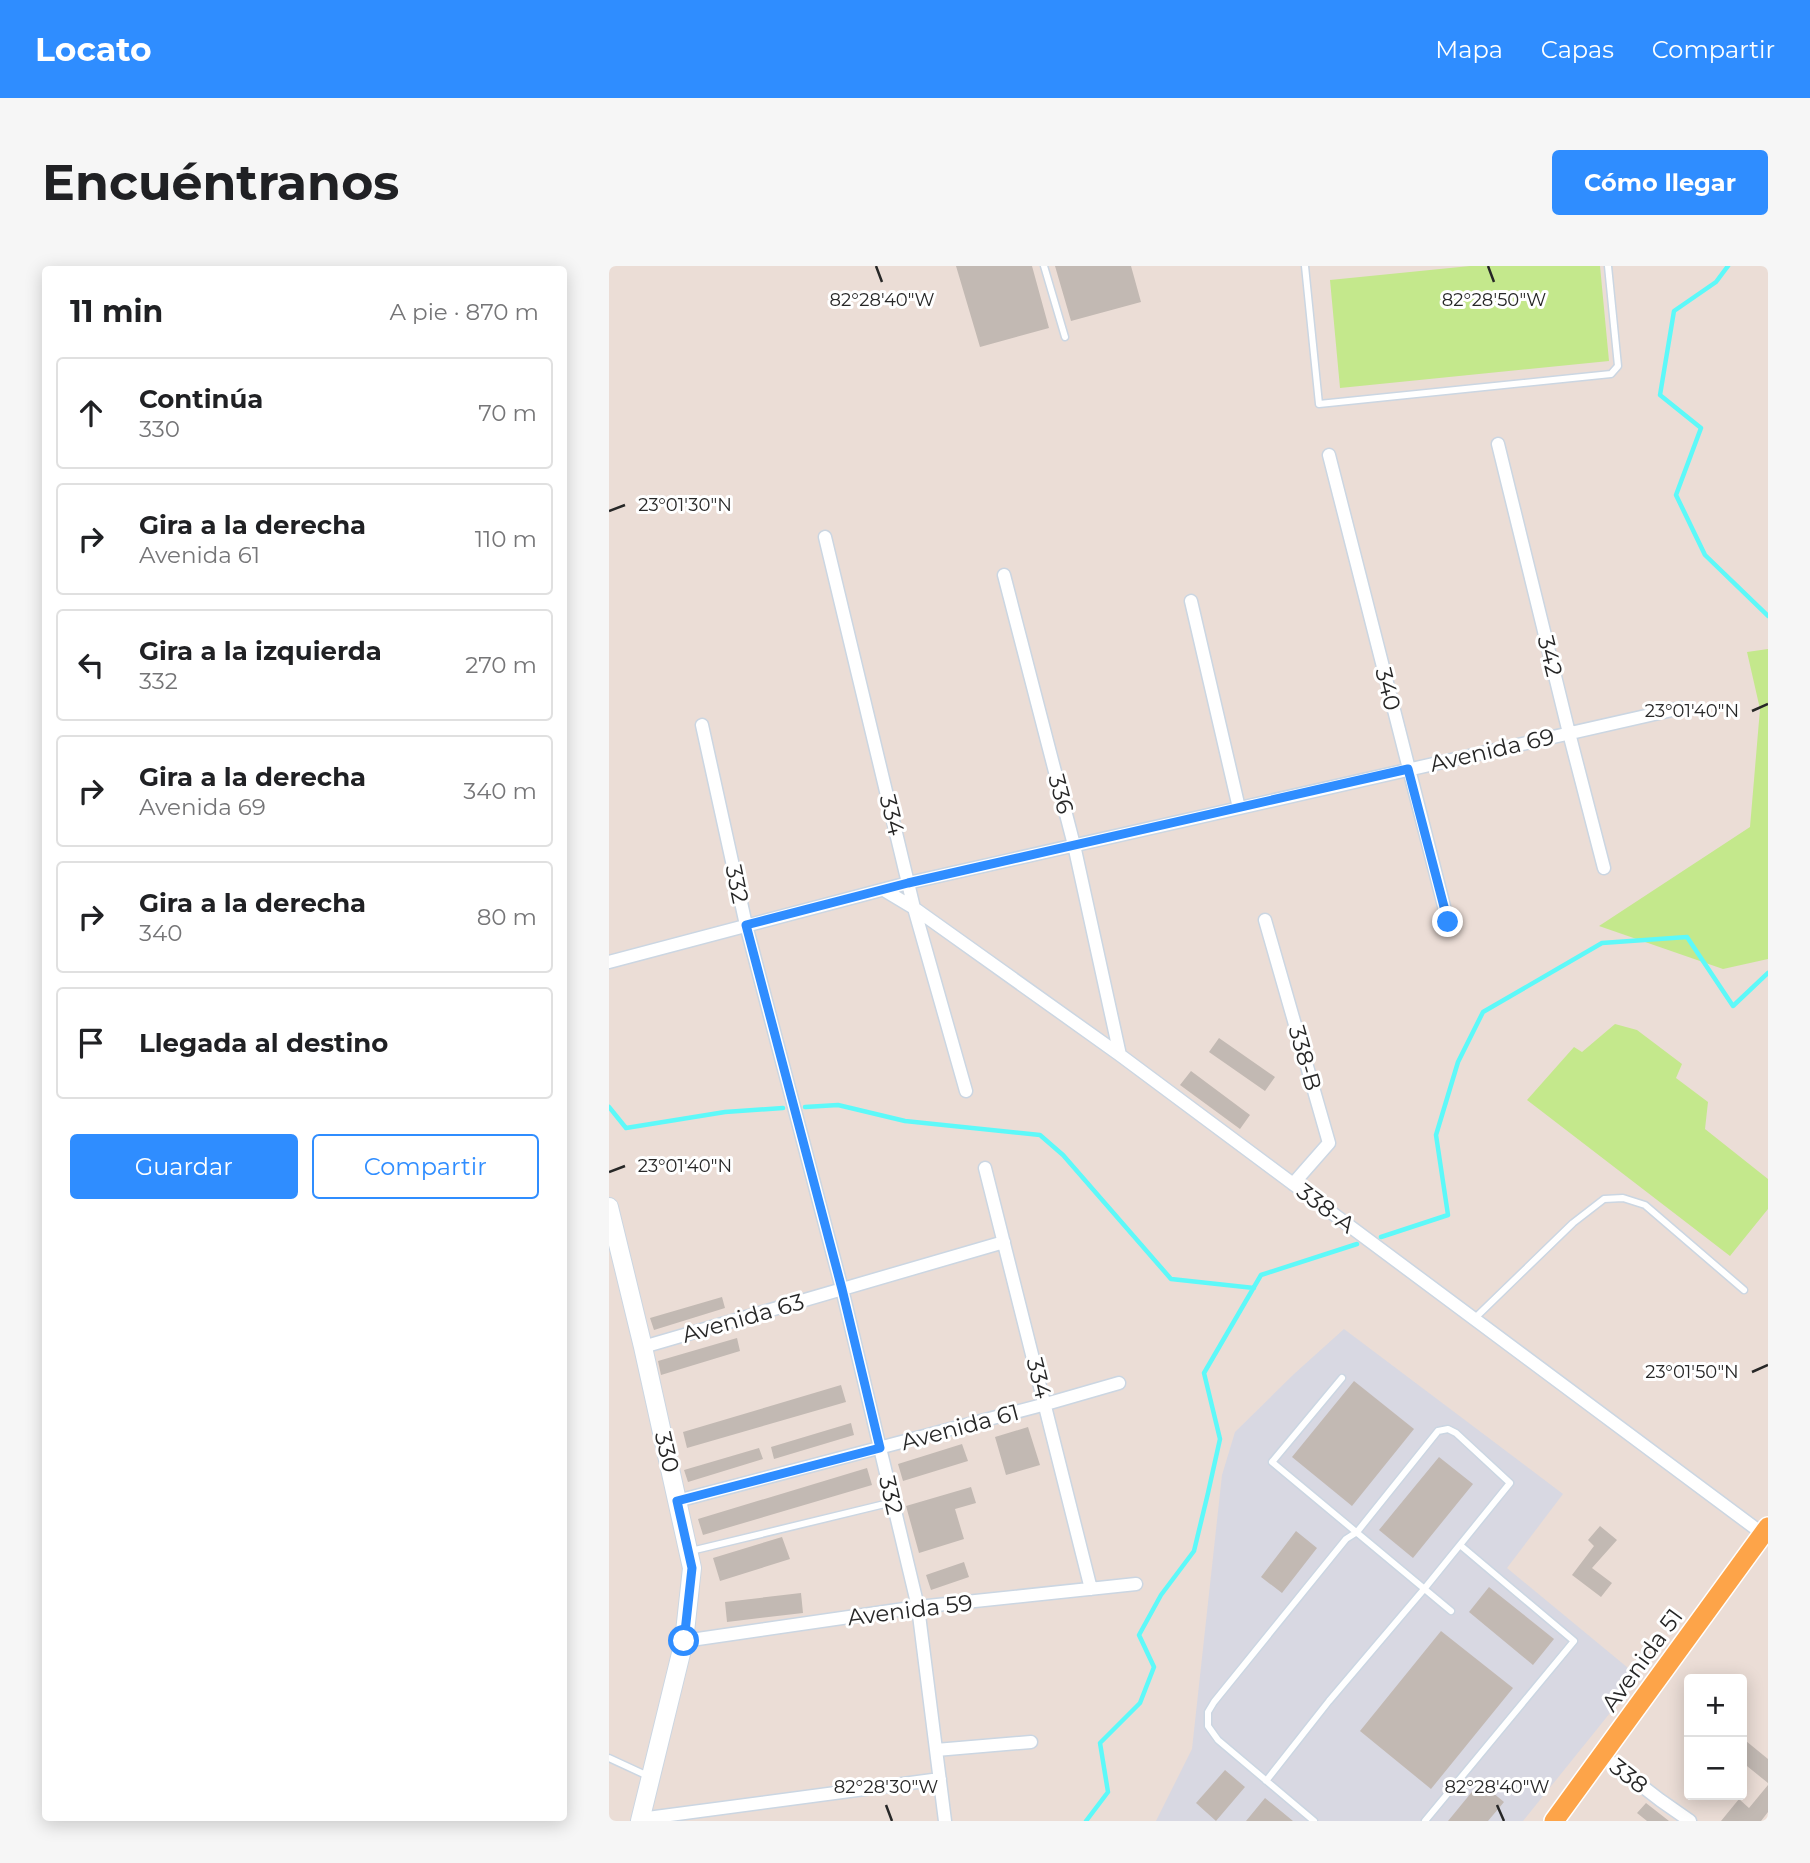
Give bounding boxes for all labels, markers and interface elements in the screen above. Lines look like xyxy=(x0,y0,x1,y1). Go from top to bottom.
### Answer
text: Locato xyxy=(35,29,152,69)
text: Mapa xyxy=(1435,35,1503,64)
text: Capas xyxy=(1541,35,1614,64)
text: Compartir xyxy=(1652,35,1775,64)
button: Cómo llegar xyxy=(1552,150,1768,215)
text: Encuéntranos xyxy=(42,153,399,212)
text: 82°28'40"W xyxy=(829,289,935,311)
text: 82°28'50"W xyxy=(1442,289,1546,311)
text: 11 min xyxy=(70,293,163,330)
text: A pie · 870 m xyxy=(390,298,539,326)
text: Continúa xyxy=(139,383,263,415)
icon: ahead xyxy=(72,394,110,432)
text: 70 m xyxy=(478,399,537,427)
text: 330 xyxy=(139,415,180,443)
text: 23°01'30"N xyxy=(638,494,732,516)
text: Gira a la derecha xyxy=(139,509,366,541)
icon: right xyxy=(72,520,110,558)
text: 110 m xyxy=(475,525,537,553)
text: Avenida 61 xyxy=(139,541,260,569)
street label: 342 xyxy=(1531,633,1569,679)
text: Gira a la izquierda xyxy=(139,635,382,667)
icon: left xyxy=(72,646,110,684)
text: 270 m xyxy=(465,651,537,679)
street label: 340 xyxy=(1369,665,1407,713)
text: 332 xyxy=(139,667,178,695)
text: 23°01'40"N xyxy=(1645,700,1739,722)
street label: Avenida 69 xyxy=(1427,722,1557,778)
text: Gira a la derecha xyxy=(139,761,366,793)
street label: 336 xyxy=(1042,771,1080,817)
icon: right xyxy=(72,772,110,810)
text: 340 m xyxy=(463,777,537,805)
street label: 334 xyxy=(873,792,911,838)
text: Avenida 69 xyxy=(139,793,266,821)
street label: 332 xyxy=(719,862,755,906)
text: Gira a la derecha xyxy=(139,887,366,919)
icon: right xyxy=(72,898,110,936)
text: 80 m xyxy=(477,903,537,931)
route end xyxy=(1432,906,1463,937)
text: 340 xyxy=(139,919,182,947)
street label: 338-B xyxy=(1282,1022,1328,1094)
icon: arrive xyxy=(72,1024,110,1062)
text: Llegada al destino xyxy=(139,1027,388,1059)
button: Guardar xyxy=(70,1134,298,1199)
button: Compartir xyxy=(312,1134,539,1199)
text: 23°01'40"N xyxy=(638,1155,732,1177)
street label: 338-A xyxy=(1291,1177,1361,1239)
street label: Avenida 63 xyxy=(679,1287,807,1349)
street label: 334 xyxy=(1020,1355,1058,1401)
text: 23°01'50"N xyxy=(1645,1361,1739,1383)
street label: Avenida 61 xyxy=(898,1398,1022,1456)
street label: 330 xyxy=(649,1429,685,1475)
street label: 332 xyxy=(873,1473,909,1517)
street label: Avenida 59 xyxy=(846,1588,974,1632)
street label: Avenida 51 xyxy=(1595,1603,1689,1717)
route start xyxy=(668,1625,699,1656)
map controls xyxy=(1684,1674,1747,1800)
button: + xyxy=(1684,1674,1747,1737)
button: − xyxy=(1684,1737,1747,1800)
street label: 338 xyxy=(1604,1752,1654,1800)
text: 82°28'30"W xyxy=(834,1776,938,1798)
text: 82°28'40"W xyxy=(1444,1776,1550,1798)

